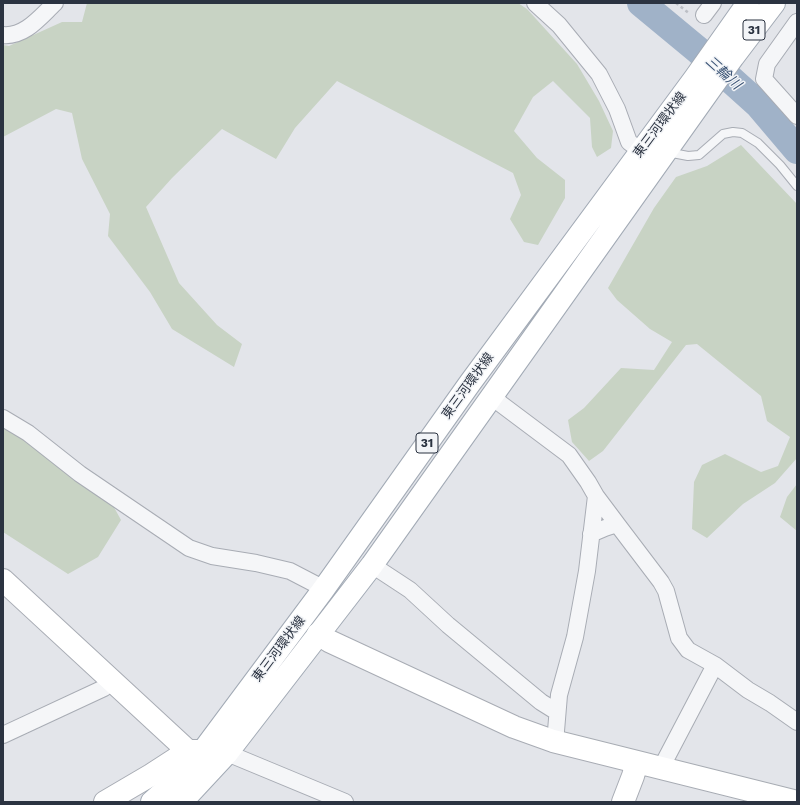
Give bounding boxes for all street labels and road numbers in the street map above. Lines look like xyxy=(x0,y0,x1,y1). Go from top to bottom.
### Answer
road number: 31 xyxy=(743,20,765,40)
street label: 東三河環状線 xyxy=(630,89,690,161)
street label: 東三河環状線 xyxy=(439,350,497,422)
road number: 31 xyxy=(416,433,438,453)
street label: 東三河環状線 xyxy=(249,613,309,685)

